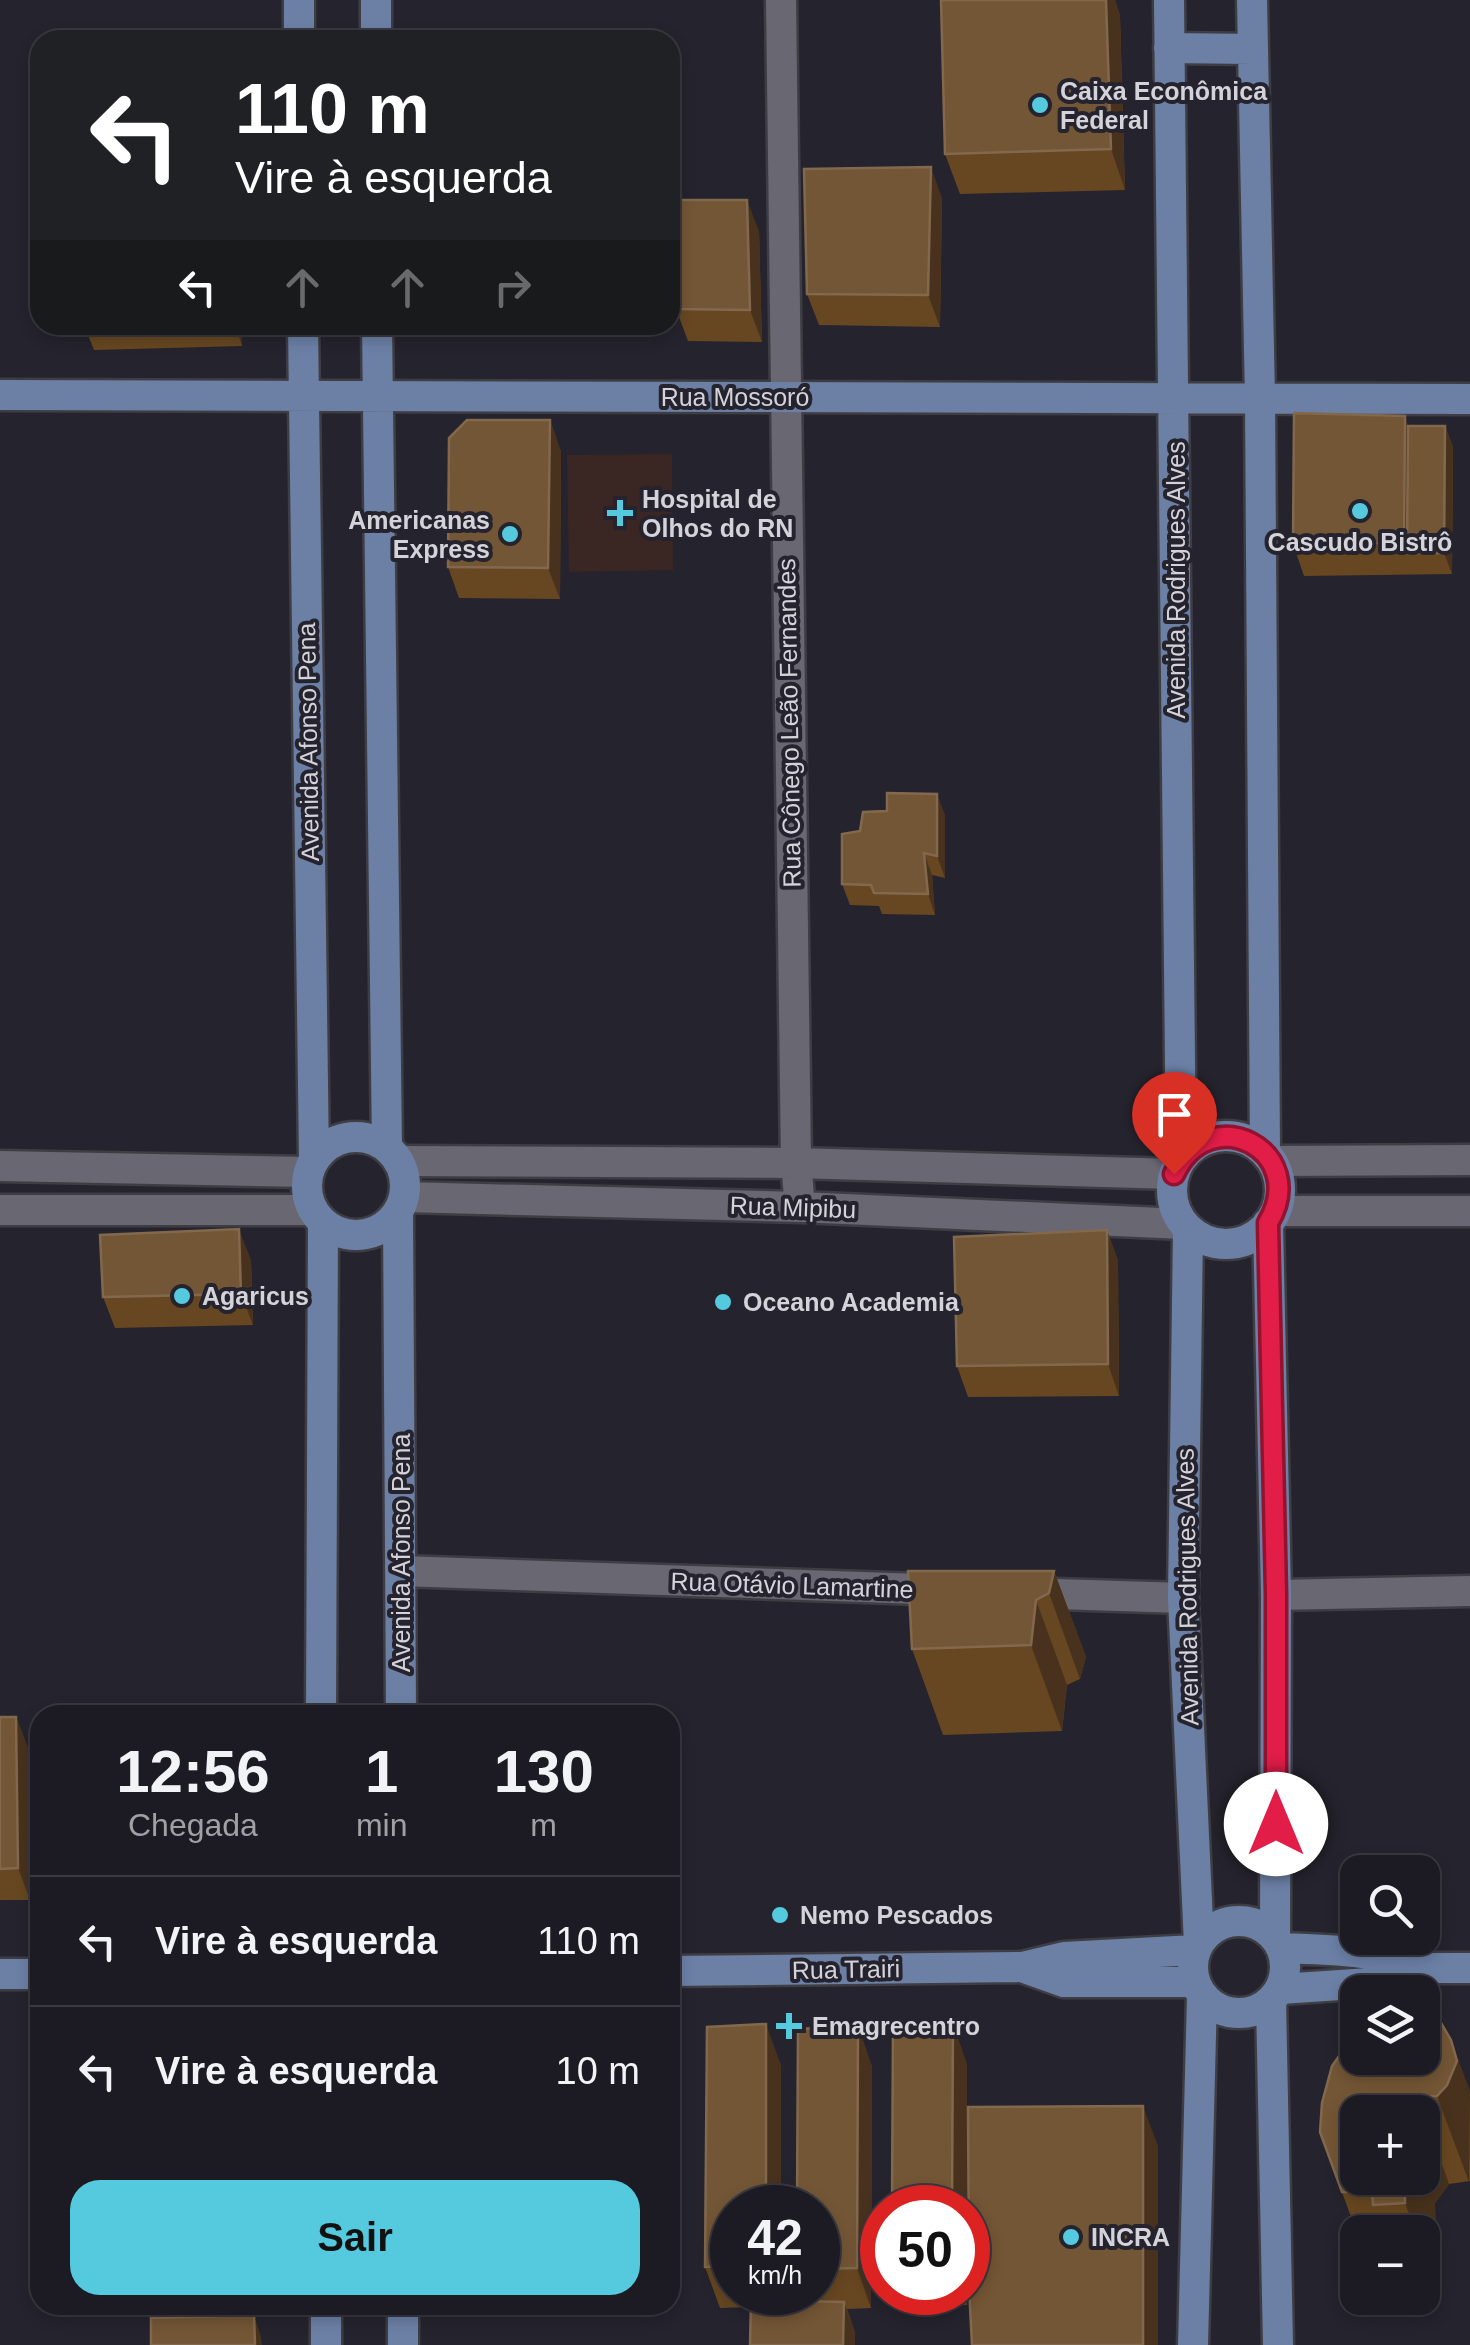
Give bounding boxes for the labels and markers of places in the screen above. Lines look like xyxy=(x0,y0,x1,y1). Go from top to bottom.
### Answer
place label: Caixa Econômica Federal xyxy=(1060,77,1268,134)
marker: Caixa Econômica Federal xyxy=(1029,94,1051,116)
place label: Hospital de Olhos do RN xyxy=(642,485,793,542)
marker: Hospital de Olhos do RN xyxy=(607,500,633,526)
marker: Cascudo Bistrô xyxy=(1349,500,1371,522)
place label: Americanas Express xyxy=(348,506,490,563)
marker: Americanas Express xyxy=(499,523,521,545)
place label: Cascudo Bistrô xyxy=(1268,528,1452,556)
pin xyxy=(1132,1072,1217,1175)
place label: Agaricus xyxy=(202,1282,309,1310)
marker: Agaricus xyxy=(171,1285,193,1307)
place label: Oceano Academia xyxy=(743,1288,960,1316)
marker: Oceano Academia xyxy=(712,1291,734,1313)
place label: Nemo Pescados xyxy=(800,1901,993,1929)
marker: Nemo Pescados xyxy=(769,1904,791,1926)
place label: Emagrecentro xyxy=(812,2012,980,2040)
marker: Emagrecentro xyxy=(776,2013,802,2039)
place label: INCRA xyxy=(1091,2223,1170,2251)
marker: INCRA xyxy=(1060,2226,1082,2248)

